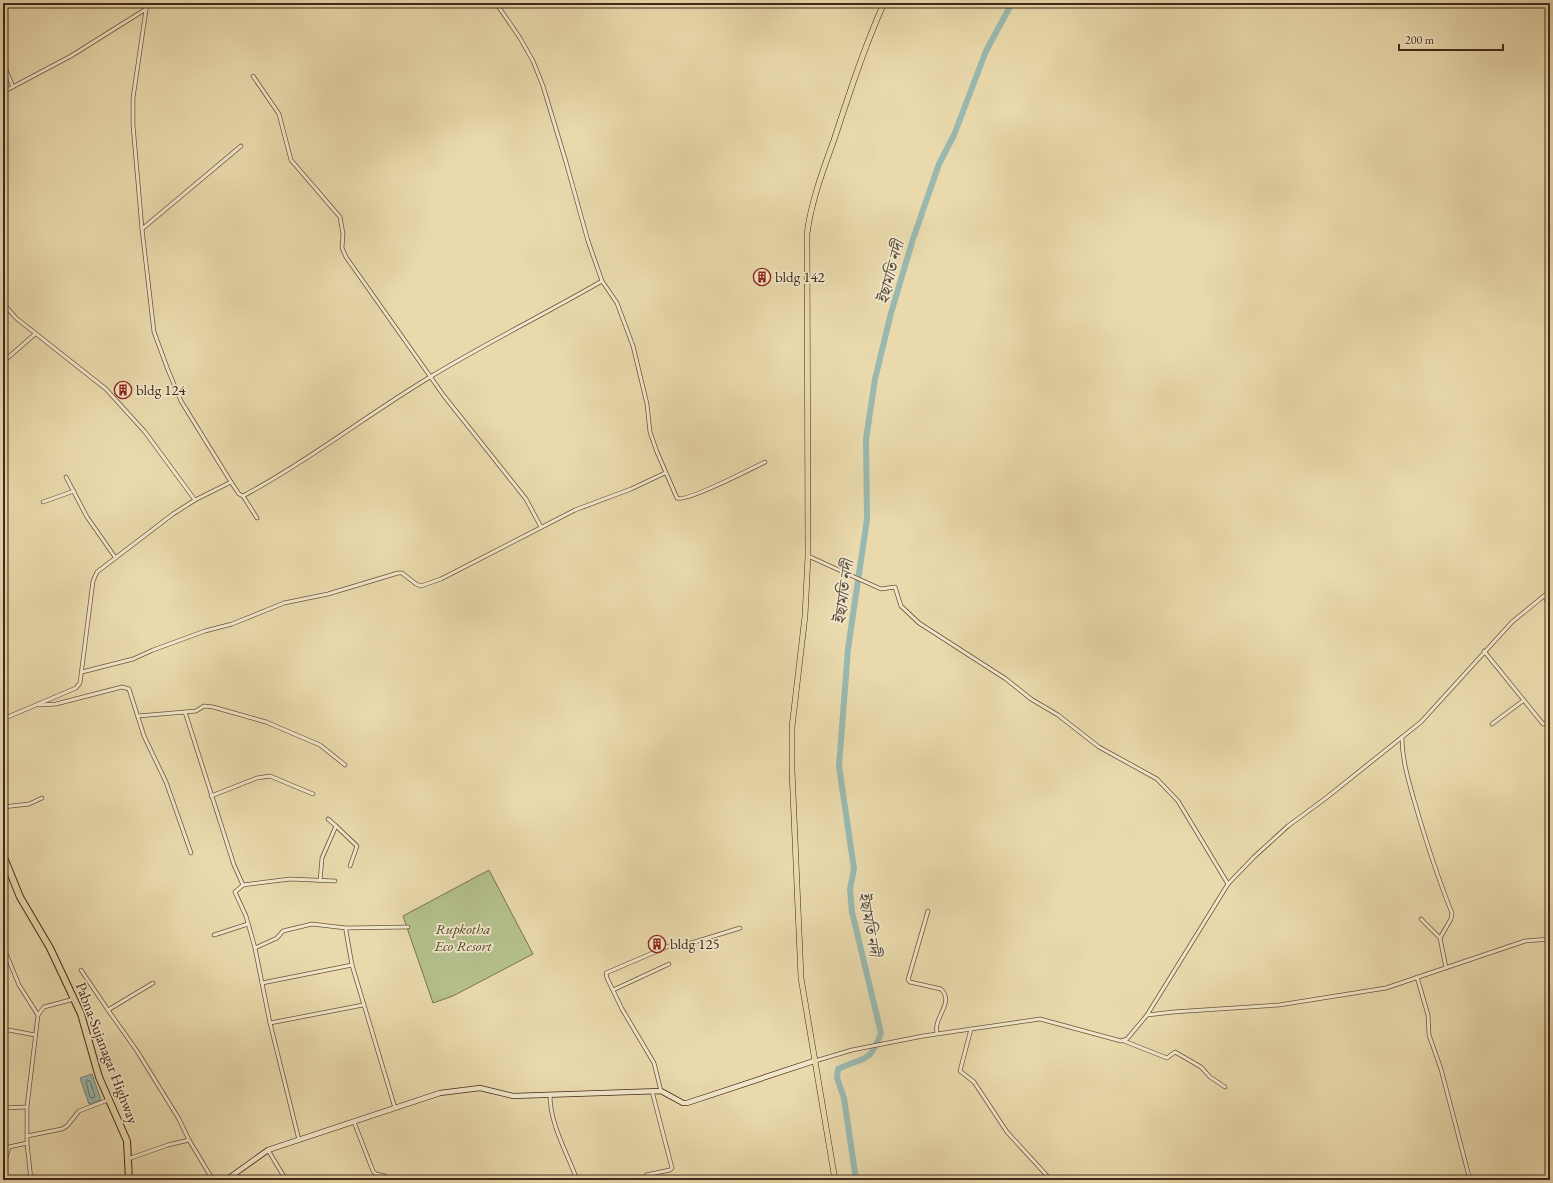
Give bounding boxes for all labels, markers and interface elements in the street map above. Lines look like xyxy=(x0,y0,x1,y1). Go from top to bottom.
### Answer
scale bar xyxy=(1399,26,1503,52)
text: 200 m xyxy=(1405,32,1435,48)
water label: ইছামতি নদী xyxy=(872,236,909,306)
building icon: bldg 142 xyxy=(752,267,772,287)
place label: bldg 142 xyxy=(775,267,826,286)
building icon: bldg 124 xyxy=(113,380,133,400)
place label: bldg 124 xyxy=(136,380,187,399)
water label: ইছামতি নদী xyxy=(829,557,859,625)
water label: ইছামতি নদী xyxy=(854,891,886,959)
park label: Rupkotha Eco Resort xyxy=(433,919,492,955)
building icon: bldg 125 xyxy=(647,934,667,954)
place label: bldg 125 xyxy=(670,934,720,953)
street label: Pabna-Sujanagar Highway xyxy=(72,979,143,1127)

